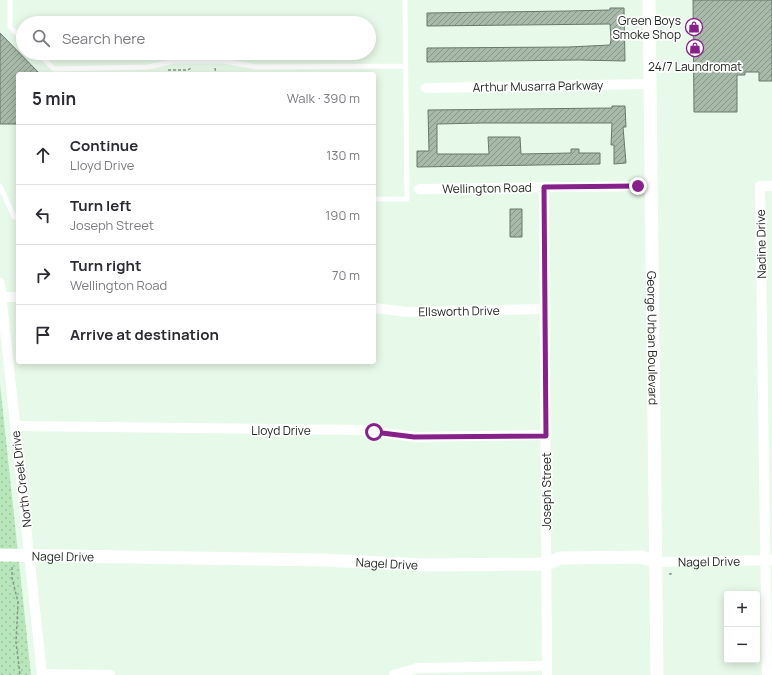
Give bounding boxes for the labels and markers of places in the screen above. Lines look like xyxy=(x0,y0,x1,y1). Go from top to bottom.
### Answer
place label: Green Boys Smoke Shop xyxy=(612,12,681,43)
shop icon: Green Boys Smoke Shop xyxy=(684,17,704,37)
shop icon: 24/7 Laundromat xyxy=(685,38,705,58)
place label: 24/7 Laundromat xyxy=(648,58,742,75)

